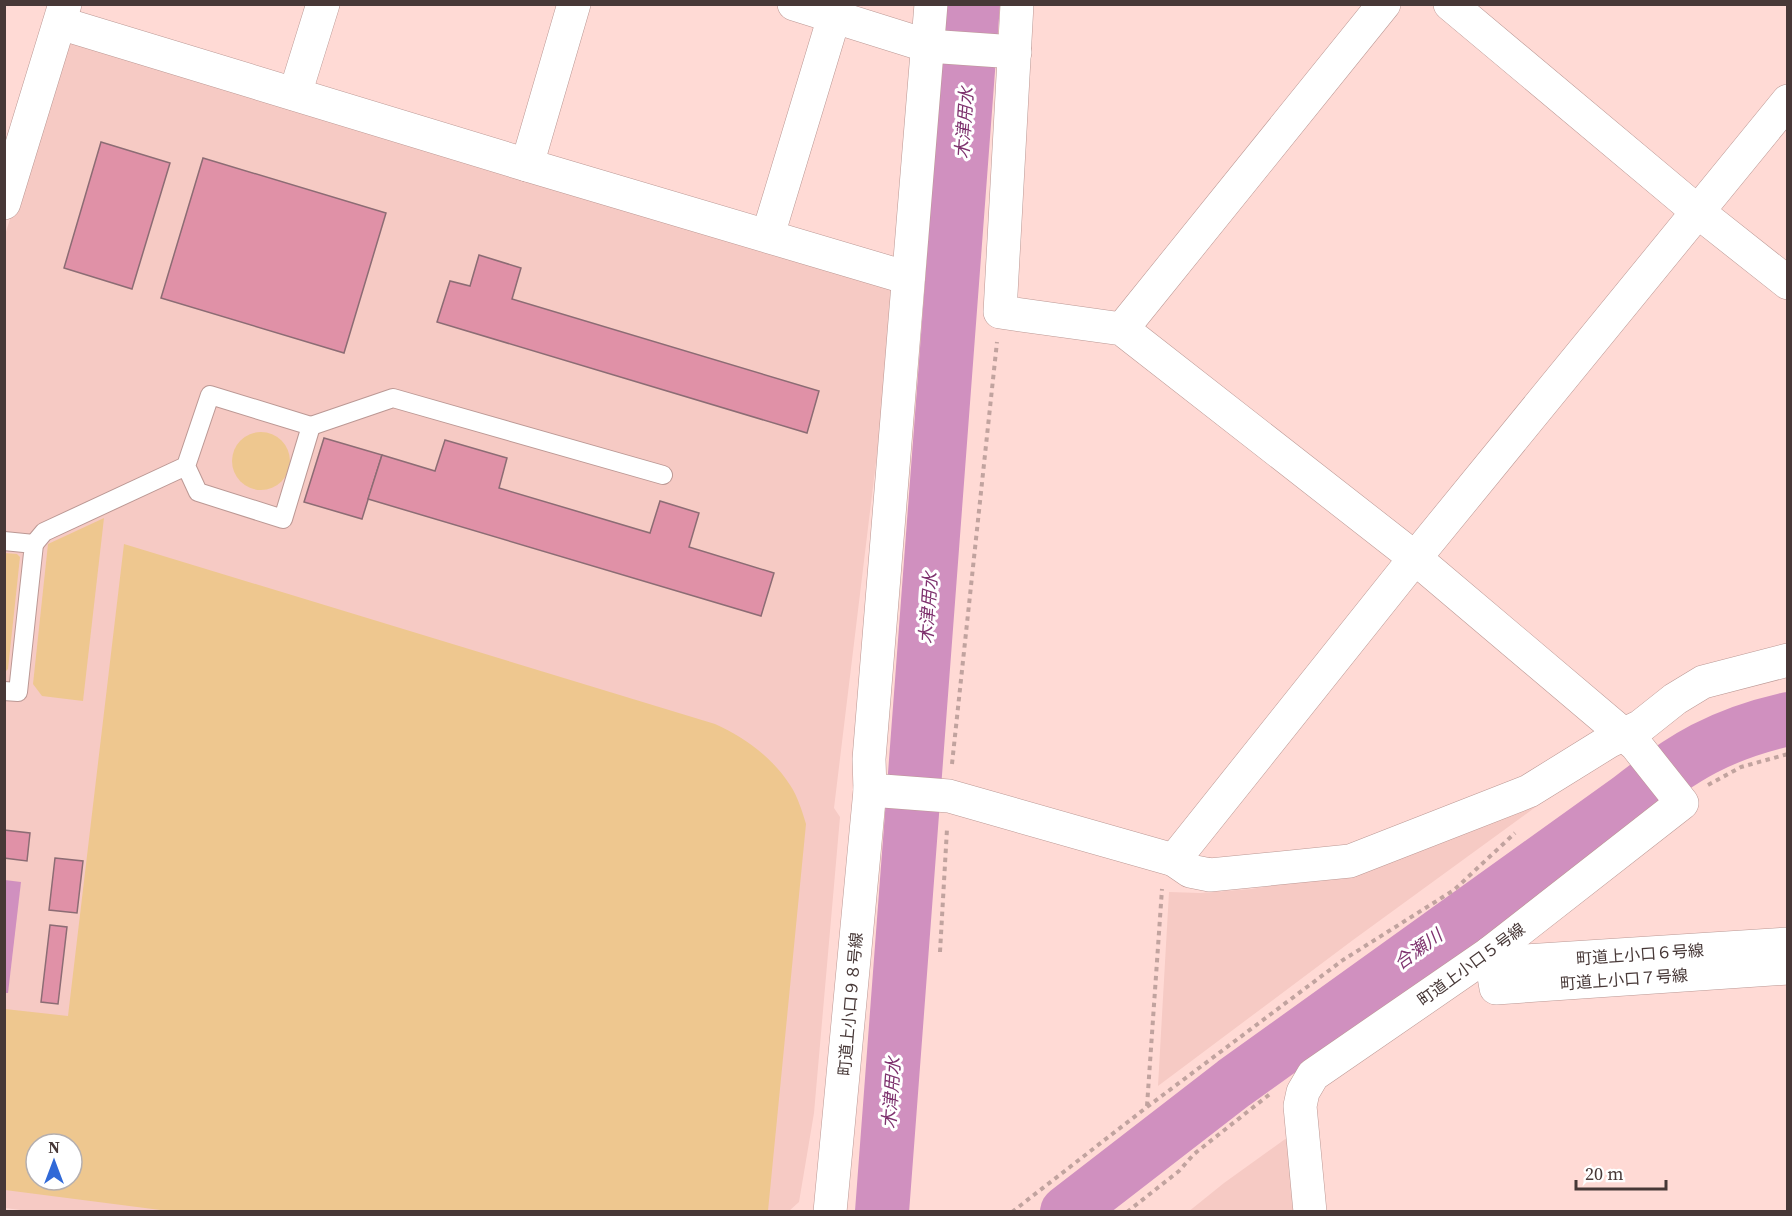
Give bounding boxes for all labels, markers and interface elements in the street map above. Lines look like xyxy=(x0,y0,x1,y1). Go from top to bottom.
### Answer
water label: 木津用水 xyxy=(949,84,979,160)
water label: 木津用水 xyxy=(913,569,943,645)
street label: 町道上小口５号線 xyxy=(1413,917,1529,1011)
water label: 合瀬川 xyxy=(1389,922,1449,975)
street label: 町道上小口９８号線 xyxy=(833,931,867,1077)
street label: 町道上小口６号線 xyxy=(1575,939,1705,969)
street label: 町道上小口７号線 xyxy=(1559,964,1689,994)
water label: 木津用水 xyxy=(876,1054,906,1130)
north arrow xyxy=(24,1132,84,1192)
text: N xyxy=(48,1136,60,1158)
scale bar xyxy=(1576,1153,1666,1191)
text: 20 m xyxy=(1585,1161,1623,1186)

